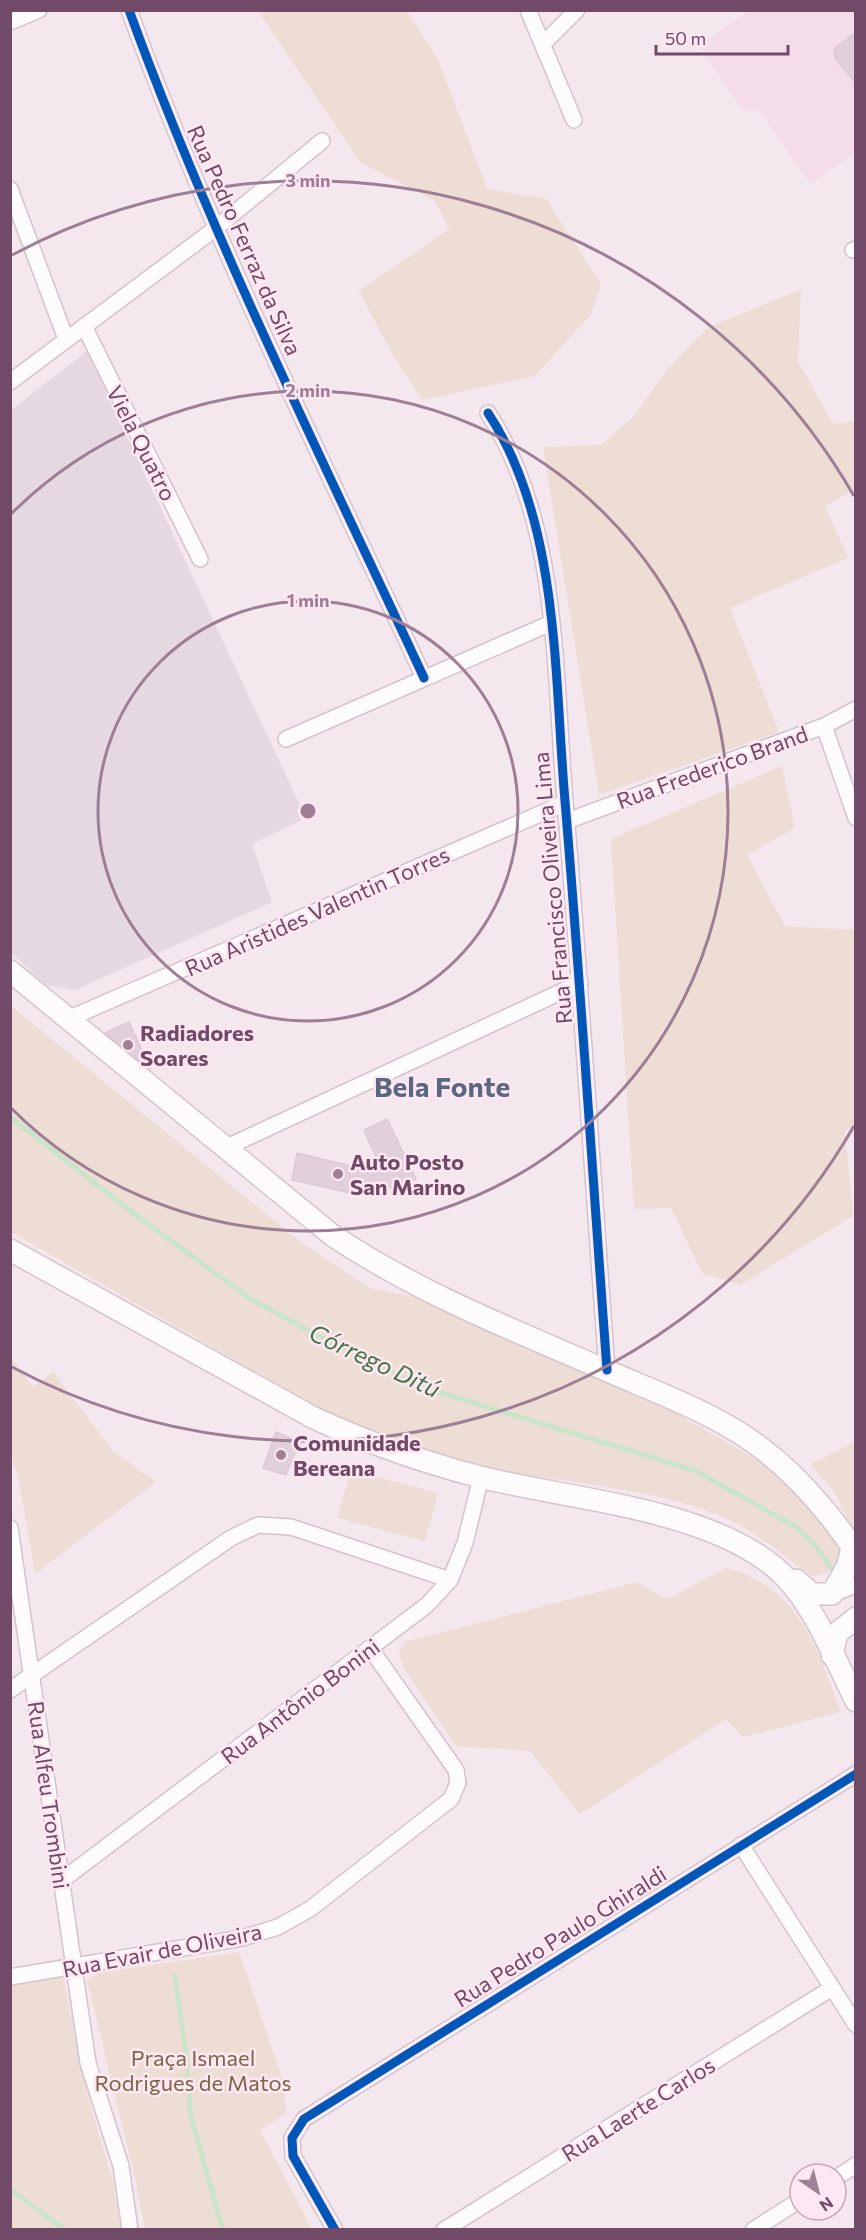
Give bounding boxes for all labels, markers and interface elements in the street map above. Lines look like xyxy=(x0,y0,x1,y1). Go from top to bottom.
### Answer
scale bar xyxy=(656,18,788,56)
text: 50 m xyxy=(665,27,706,49)
street label: Rua Pedro Ferraz da Silva xyxy=(182,121,308,359)
text: 3 min xyxy=(285,169,331,191)
text: 2 min xyxy=(286,379,330,401)
street label: Viela Quatro xyxy=(101,381,183,505)
text: 1 min xyxy=(287,589,329,611)
street label: Rua Frederico Brand xyxy=(613,720,811,814)
street label: Rua Francisco Oliveira Lima xyxy=(527,751,577,1025)
centre of rings xyxy=(298,801,318,821)
street label: Rua Aristides Valentin Torres xyxy=(181,840,453,982)
place label: Radiadores Soares xyxy=(140,1019,254,1071)
marker: Radiadores Soares xyxy=(121,1038,135,1052)
district label: Bela Fonte xyxy=(374,1069,510,1103)
place label: Auto Posto San Marino xyxy=(350,1148,465,1200)
marker: Auto Posto San Marino xyxy=(331,1167,345,1181)
water label: Córrego Ditú xyxy=(305,1317,446,1403)
place label: Comunidade Bereana xyxy=(293,1429,421,1481)
marker: Comunidade Bereana xyxy=(274,1448,288,1462)
street label: Rua Antônio Bonini xyxy=(215,1632,385,1770)
street label: Rua Alfeu Trombini xyxy=(22,1699,76,1891)
street label: Rua Pedro Paulo Ghiraldi xyxy=(449,1860,671,2012)
street label: Rua Evair de Oliveira xyxy=(60,1917,264,1983)
park label: Praça Ismael Rodrigues de Matos xyxy=(94,2044,292,2096)
street label: Rua Laerte Carlos xyxy=(556,2051,720,2167)
north arrow xyxy=(788,2162,848,2222)
text: N xyxy=(817,2193,837,2216)

